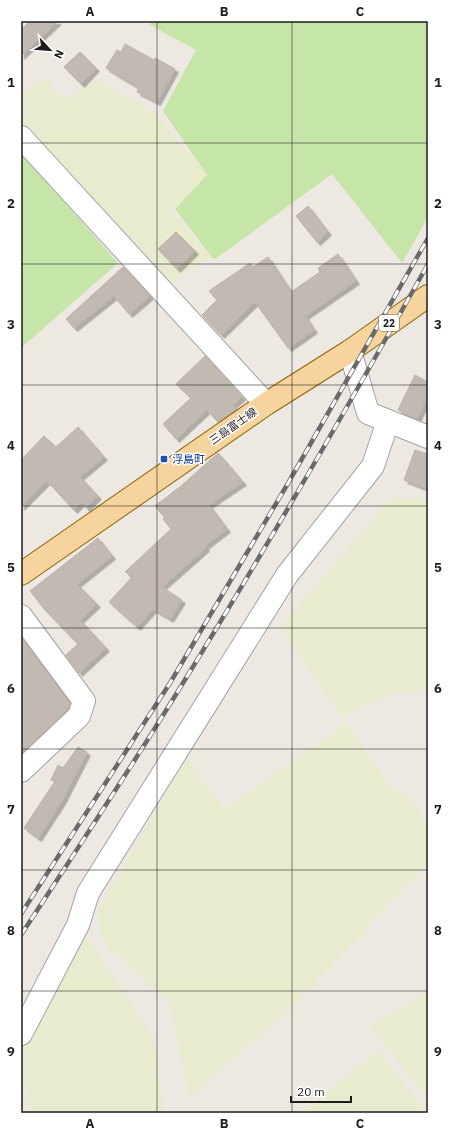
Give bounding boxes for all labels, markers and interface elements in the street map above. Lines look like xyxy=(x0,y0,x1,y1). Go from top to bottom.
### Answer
text: A xyxy=(86,3,95,20)
text: B xyxy=(220,3,229,20)
text: C xyxy=(356,3,365,20)
north arrow xyxy=(30,30,70,70)
text: N xyxy=(51,48,67,61)
text: 1 xyxy=(7,74,15,91)
text: 1 xyxy=(434,74,442,91)
text: 2 xyxy=(7,195,15,212)
text: 2 xyxy=(434,195,442,212)
road number: 22 xyxy=(379,315,399,331)
text: 3 xyxy=(7,316,15,333)
text: 3 xyxy=(434,316,442,333)
street label: 三島富士線 xyxy=(206,404,260,448)
text: 4 xyxy=(7,437,15,454)
text: 4 xyxy=(434,437,442,454)
place label: 浮島町 xyxy=(172,452,205,466)
marker: 浮島町 xyxy=(159,454,169,464)
text: 5 xyxy=(7,559,15,576)
text: 5 xyxy=(434,559,442,576)
text: 6 xyxy=(7,680,15,697)
text: 6 xyxy=(434,680,442,697)
text: 7 xyxy=(7,801,15,818)
text: 7 xyxy=(434,801,442,818)
text: 8 xyxy=(7,922,15,939)
text: 8 xyxy=(434,922,442,939)
text: 9 xyxy=(7,1043,15,1060)
text: 9 xyxy=(434,1043,442,1060)
scale bar xyxy=(291,1078,351,1104)
text: 20 m xyxy=(297,1084,325,1099)
text: A xyxy=(86,1115,95,1132)
text: B xyxy=(220,1115,229,1132)
text: C xyxy=(356,1115,365,1132)

